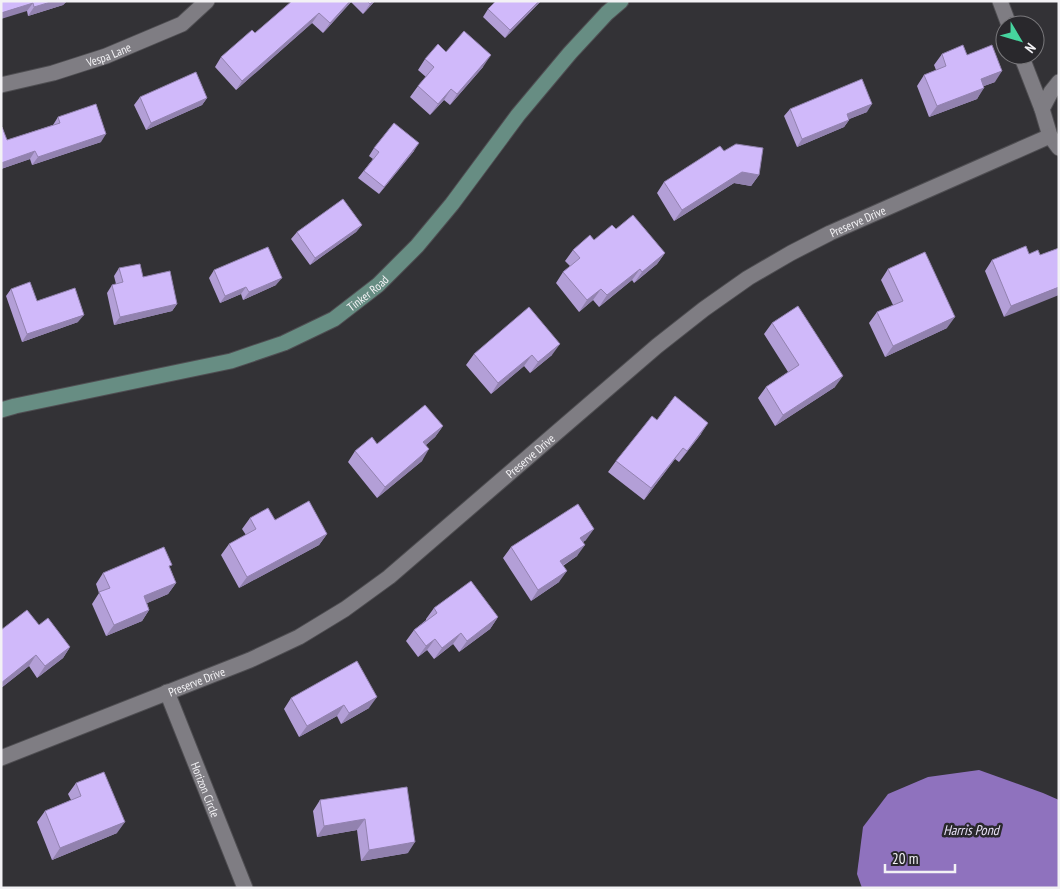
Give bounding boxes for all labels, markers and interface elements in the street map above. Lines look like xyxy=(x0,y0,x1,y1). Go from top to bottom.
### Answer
north arrow xyxy=(995,15,1045,65)
street label: Vespa Lane xyxy=(83,39,133,70)
text: N xyxy=(1021,39,1040,57)
street label: Preserve Drive xyxy=(827,202,888,240)
street label: Tinker Road xyxy=(344,272,391,314)
street label: Preserve Drive xyxy=(502,430,557,481)
street label: Preserve Drive xyxy=(166,663,227,699)
street label: Horizon Circle xyxy=(188,760,224,819)
water label: Harris Pond xyxy=(943,821,1001,839)
scale bar xyxy=(885,842,955,874)
text: 20 m xyxy=(892,849,918,868)

